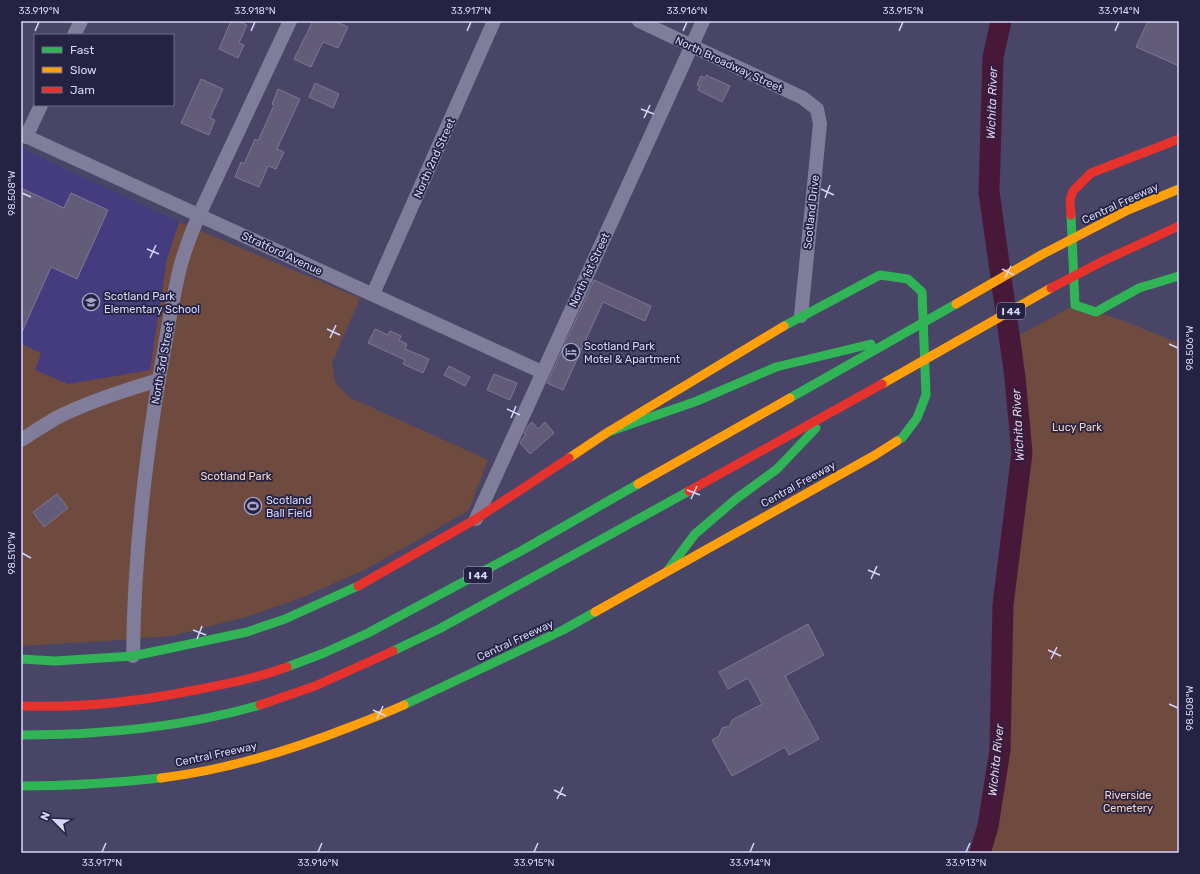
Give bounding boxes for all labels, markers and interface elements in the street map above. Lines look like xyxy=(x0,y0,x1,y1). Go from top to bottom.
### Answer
text: 33.919°N xyxy=(18,5,60,17)
text: 33.918°N xyxy=(234,5,276,17)
text: 33.917°N xyxy=(451,5,491,17)
text: 33.916°N xyxy=(666,5,708,17)
text: 33.915°N xyxy=(882,5,924,17)
text: 33.914°N xyxy=(1098,5,1140,17)
legend xyxy=(34,34,174,106)
street label: North Broadway Street xyxy=(673,34,785,95)
text: Fast xyxy=(70,43,94,57)
text: Slow xyxy=(70,63,97,77)
water label: Wichita River xyxy=(984,66,1000,139)
text: Jam xyxy=(70,83,95,97)
street label: North 2nd Street xyxy=(411,116,458,200)
text: 98.508°W xyxy=(6,170,18,216)
street label: Scotland Drive xyxy=(801,174,822,250)
street label: Central Freeway xyxy=(1080,180,1161,227)
street label: Stratford Avenue xyxy=(239,229,324,278)
street label: North 1st Street xyxy=(566,230,613,310)
place label: Scotland Park Elementary School xyxy=(104,290,200,316)
school or university icon: Scotland Park Elementary School xyxy=(81,292,101,312)
road number: I 44 xyxy=(997,303,1025,319)
street label: North 3rd Street xyxy=(149,320,176,405)
text: 98.506°W xyxy=(1184,326,1196,370)
place label: Scotland Park Motel & Apartment xyxy=(584,340,681,366)
hotel icon: Scotland Park Motel & Apartment xyxy=(561,342,581,362)
water label: Wichita River xyxy=(1009,388,1027,461)
park label: Lucy Park xyxy=(1052,421,1102,434)
street label: Central Freeway xyxy=(759,459,838,510)
park label: Scotland Park xyxy=(200,470,272,483)
place label: Scotland Ball Field xyxy=(266,494,312,520)
sports icon: Scotland Ball Field xyxy=(243,496,263,516)
text: 98.510°W xyxy=(6,531,18,575)
road number: I 44 xyxy=(464,567,492,583)
street label: Central Freeway xyxy=(475,617,556,664)
text: 98.508°W xyxy=(1184,685,1196,731)
water label: Wichita River xyxy=(985,723,1007,797)
street label: Central Freeway xyxy=(174,739,258,769)
park label: Riverside Cemetery xyxy=(1103,789,1153,815)
north arrow xyxy=(34,800,74,840)
text: N xyxy=(38,810,53,822)
text: 33.917°N xyxy=(82,857,122,869)
text: 33.916°N xyxy=(297,857,339,869)
text: 33.915°N xyxy=(513,857,555,869)
text: 33.914°N xyxy=(729,857,771,869)
text: 33.913°N xyxy=(945,857,987,869)

